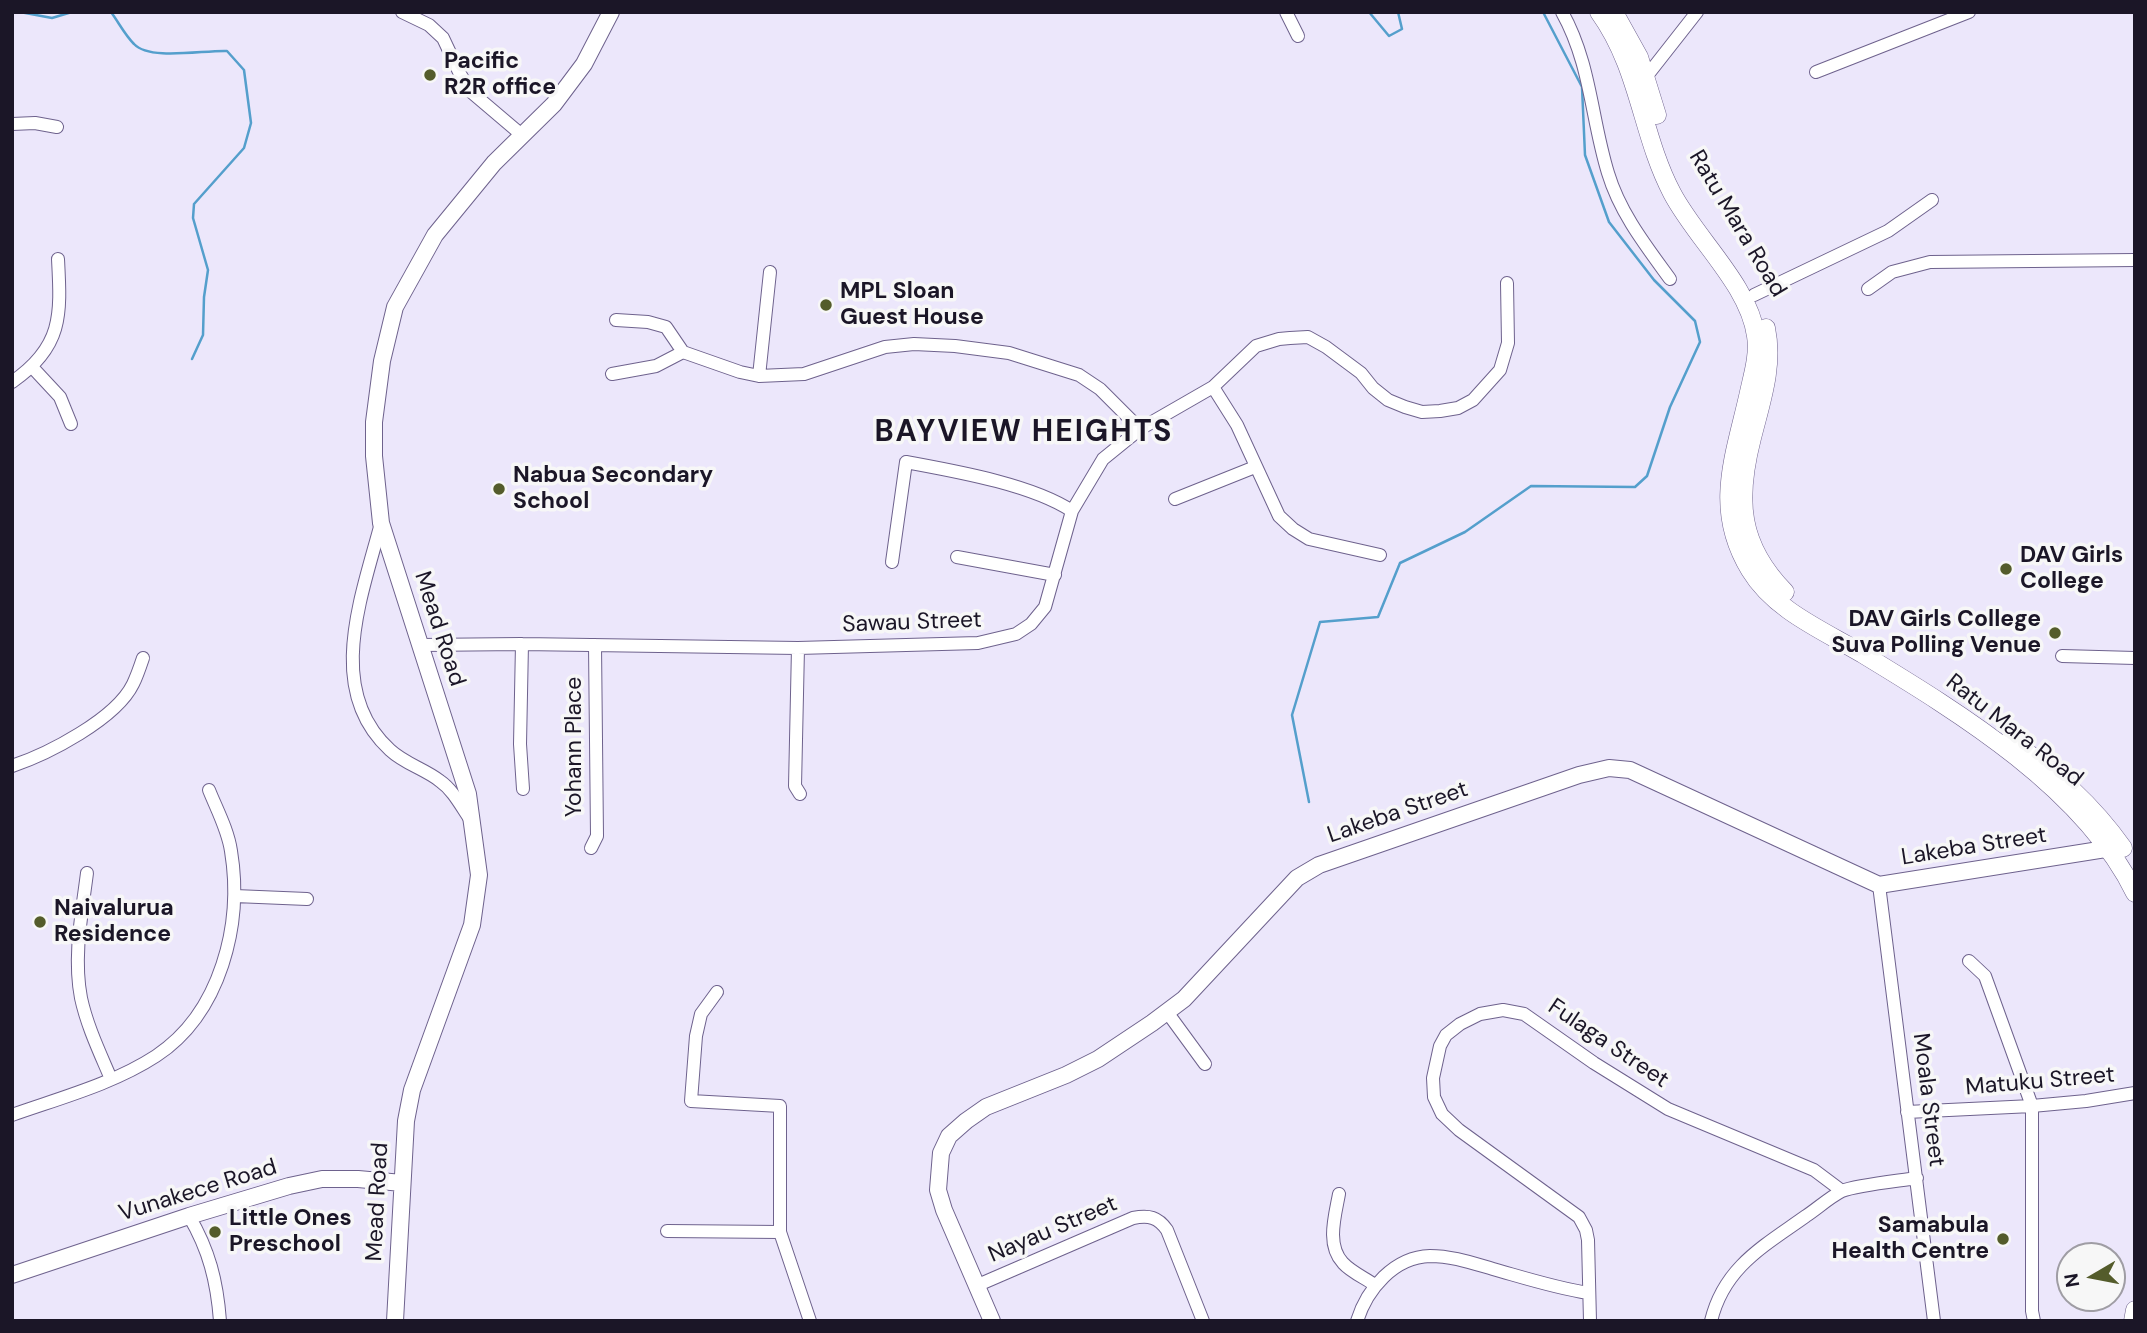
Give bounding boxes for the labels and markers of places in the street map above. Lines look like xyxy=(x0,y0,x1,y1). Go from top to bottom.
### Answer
place label: Pacific R2R office xyxy=(444,48,556,102)
marker: Pacific R2R office xyxy=(422,67,438,83)
place label: MPL Sloan Guest House xyxy=(840,278,984,332)
marker: MPL Sloan Guest House xyxy=(818,297,834,313)
place label: Nabua Secondary School xyxy=(513,462,713,516)
marker: Nabua Secondary School xyxy=(491,481,507,497)
place label: DAV Girls College xyxy=(2020,542,2123,596)
marker: DAV Girls College xyxy=(1998,561,2014,577)
place label: DAV Girls College Suva Polling Venue xyxy=(1831,606,2041,660)
marker: DAV Girls College Suva Polling Venue xyxy=(2047,625,2063,641)
place label: Naivalurua Residence xyxy=(54,895,174,949)
marker: Naivalurua Residence xyxy=(32,914,48,930)
place label: Little Ones Preschool xyxy=(229,1205,352,1259)
place label: Samabula Health Centre xyxy=(1831,1212,1989,1266)
marker: Little Ones Preschool xyxy=(207,1224,223,1240)
marker: Samabula Health Centre xyxy=(1995,1231,2011,1247)

